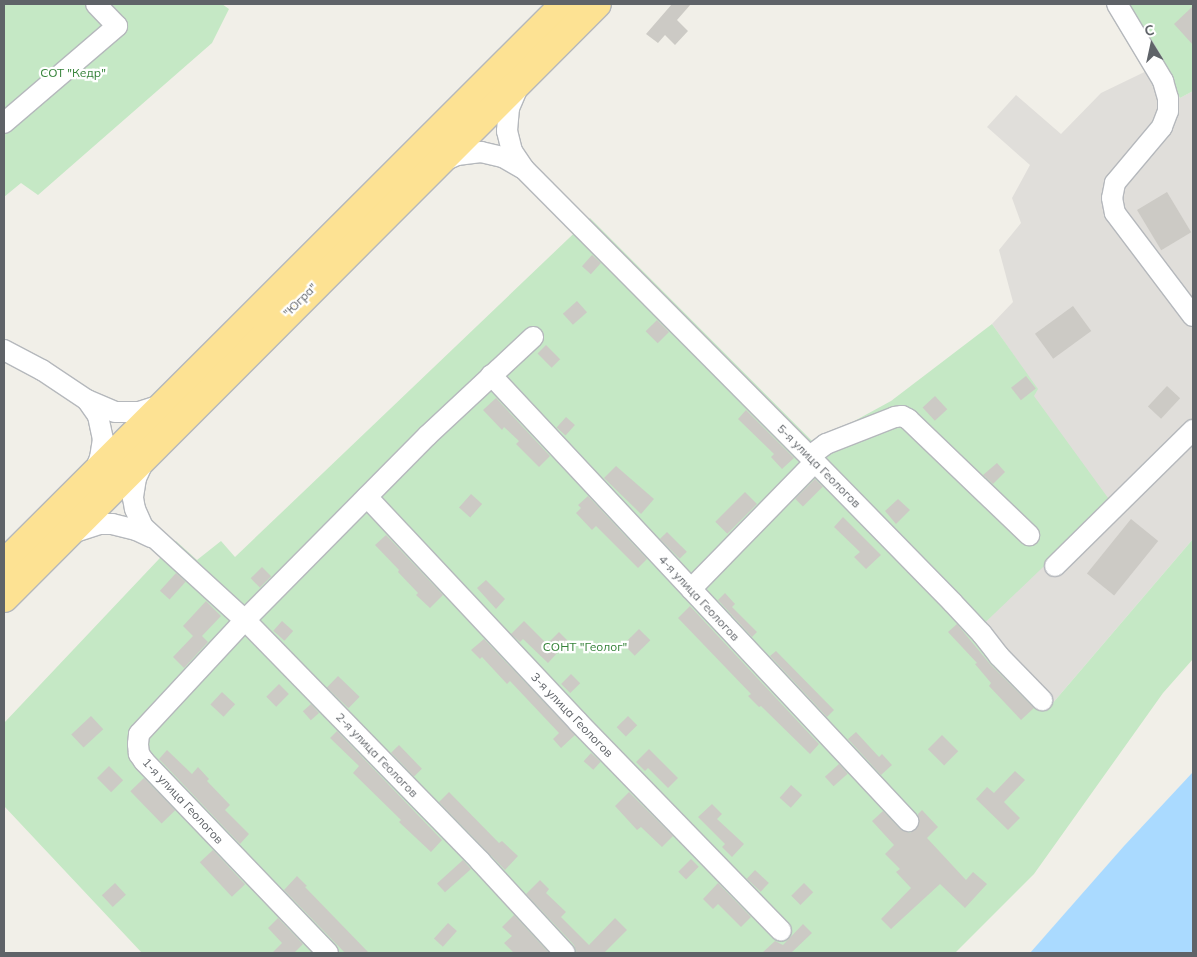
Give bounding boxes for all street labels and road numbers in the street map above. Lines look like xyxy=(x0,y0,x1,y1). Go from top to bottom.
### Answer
street label: "Югра" xyxy=(280,280,320,320)
street label: 5-я улица Геологов xyxy=(774,421,864,511)
street label: 4-я улица Геологов xyxy=(656,552,742,644)
street label: 3-я улица Геологов xyxy=(528,670,616,760)
street label: 2-я улица Геологов xyxy=(333,710,421,800)
street label: 1-я улица Геологов xyxy=(140,755,226,847)

